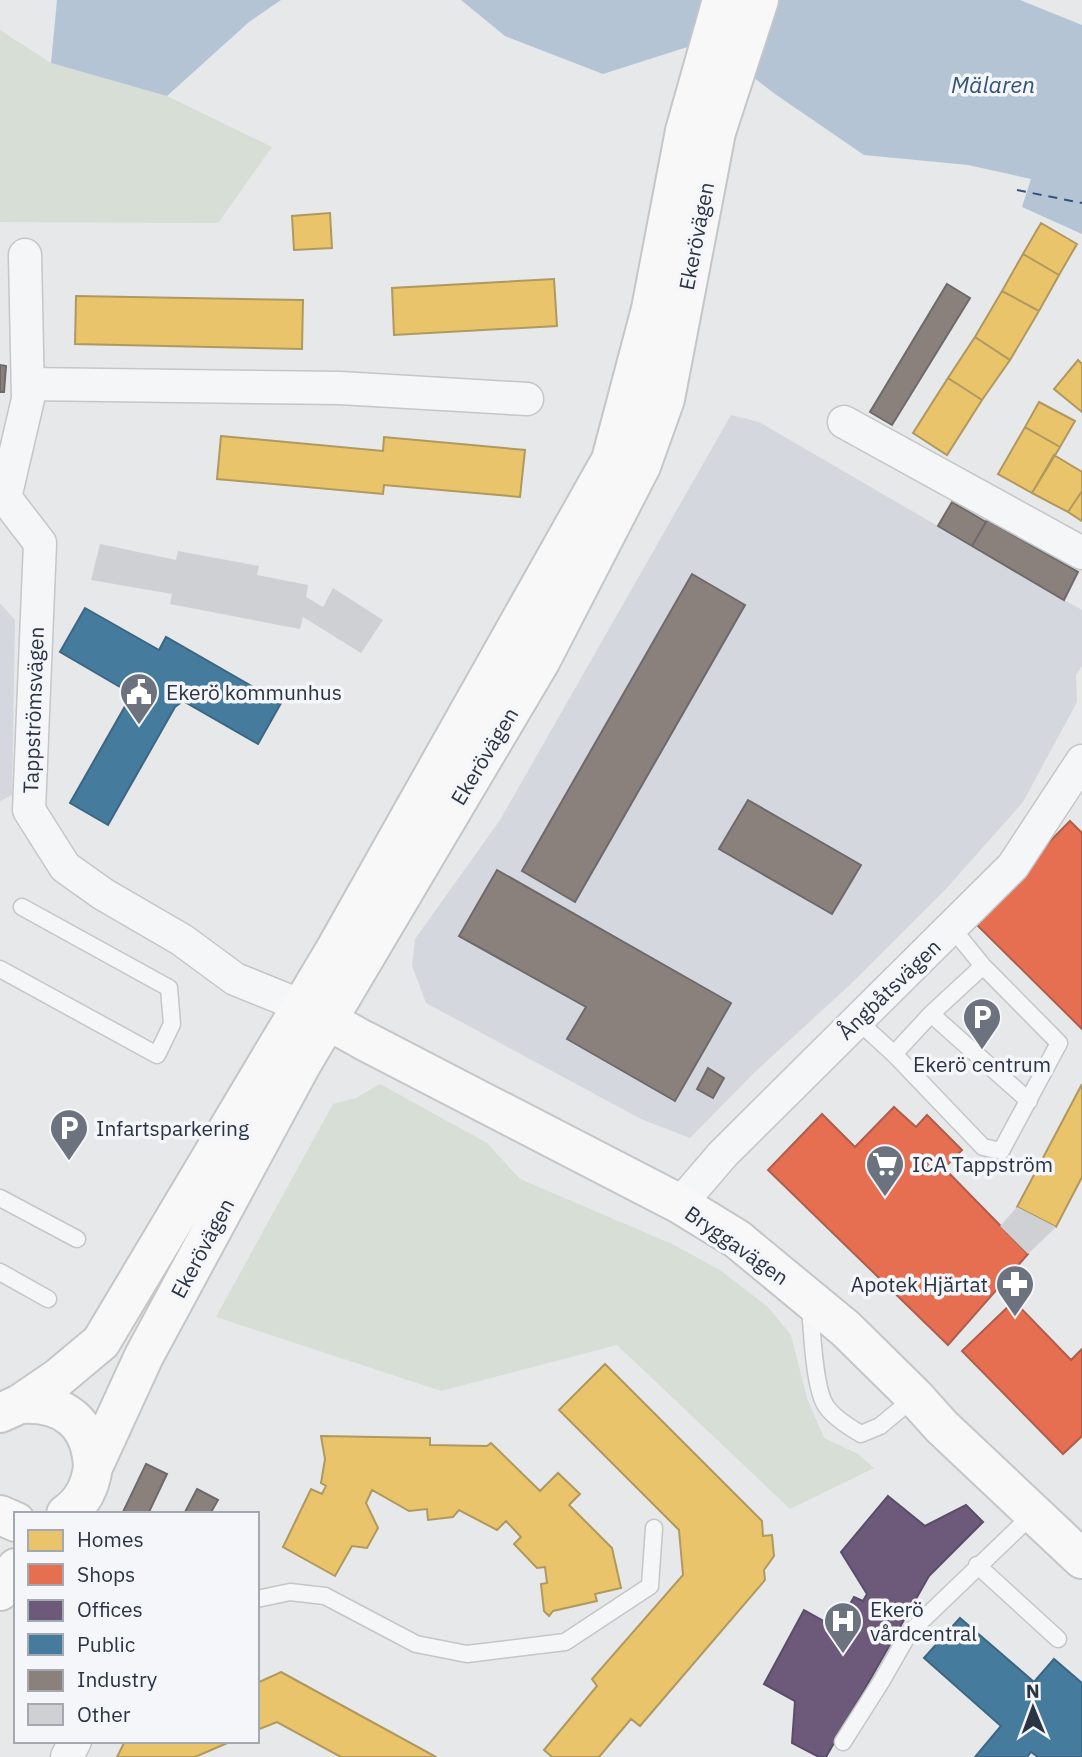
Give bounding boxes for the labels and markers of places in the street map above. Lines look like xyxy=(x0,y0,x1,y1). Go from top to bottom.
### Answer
public building icon: Ekerö kommunhus xyxy=(118,671,160,726)
place label: Ekerö kommunhus xyxy=(166,678,342,706)
parking icon: Ekerö centrum xyxy=(961,996,1003,1051)
place label: Ekerö centrum xyxy=(913,1050,1051,1078)
parking icon: Infartsparkering xyxy=(48,1107,90,1162)
place label: Infartsparkering xyxy=(96,1114,249,1142)
supermarket icon: ICA Tappström xyxy=(864,1143,906,1198)
place label: ICA Tappström xyxy=(912,1150,1053,1178)
pharmacy icon: Apotek Hjärtat xyxy=(994,1263,1036,1318)
place label: Apotek Hjärtat xyxy=(851,1270,988,1298)
place label: Ekerö vårdcentral xyxy=(870,1595,977,1647)
hospital icon: Ekerö vårdcentral xyxy=(822,1600,864,1655)

